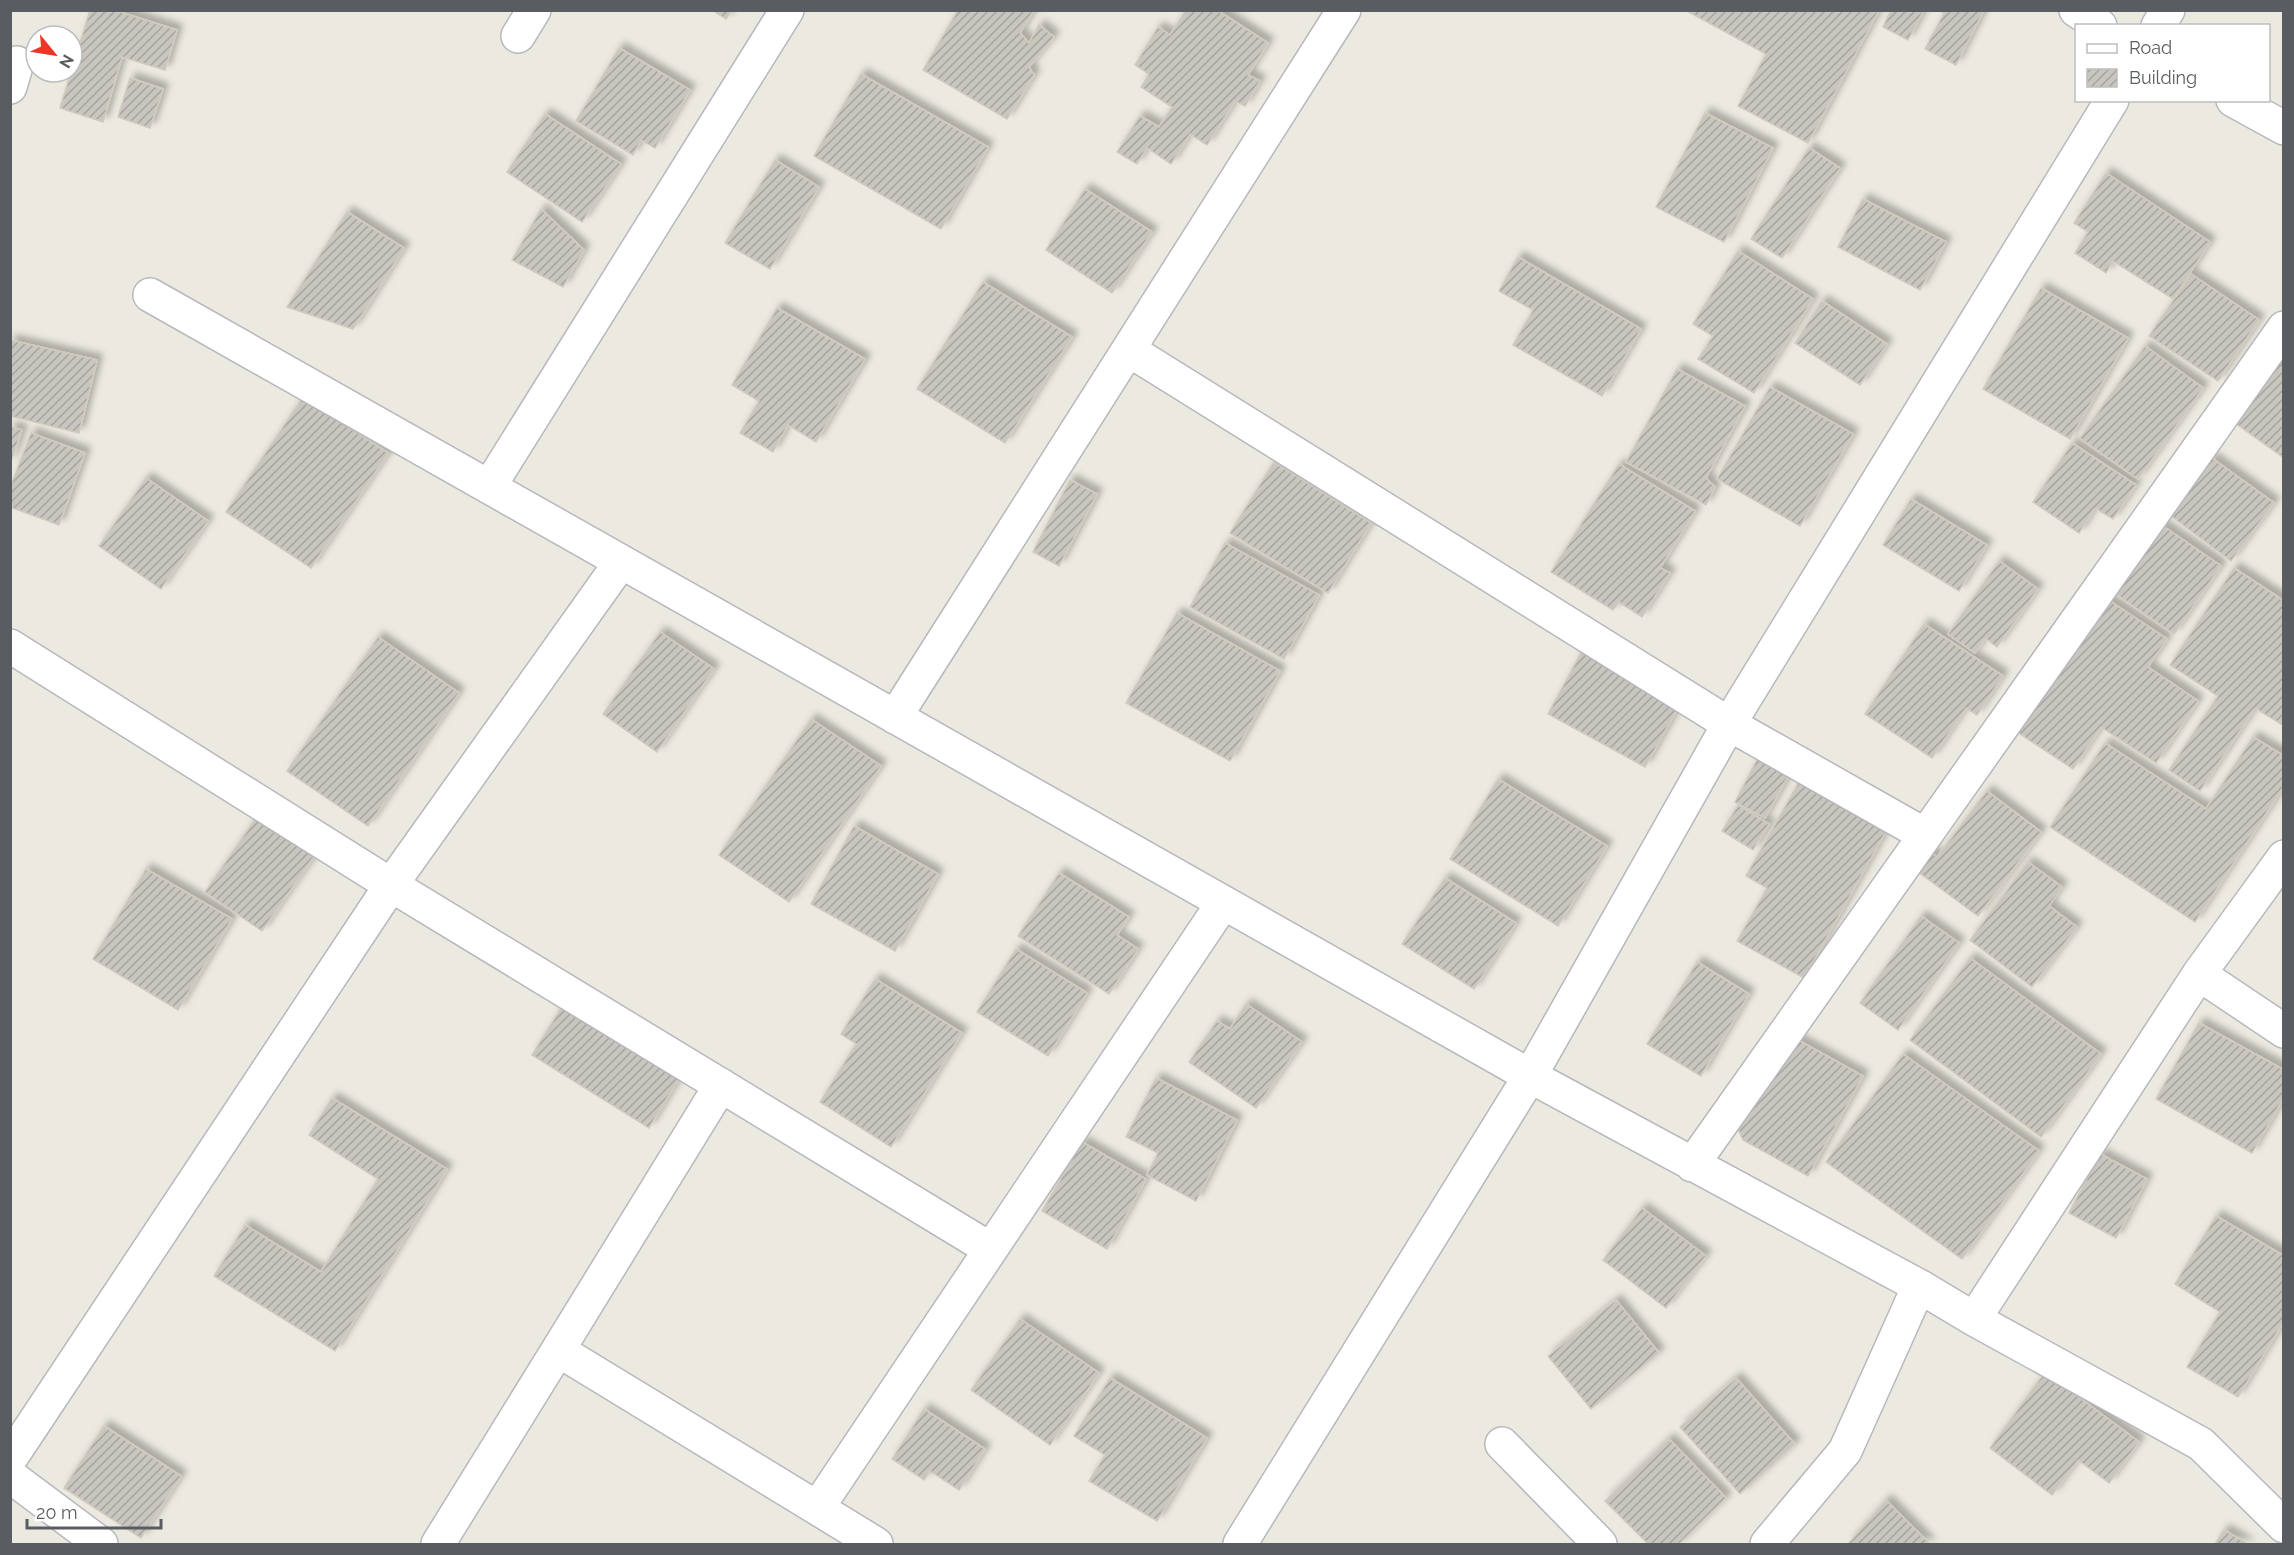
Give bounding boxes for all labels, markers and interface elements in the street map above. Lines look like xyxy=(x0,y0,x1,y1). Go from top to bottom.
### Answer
north arrow xyxy=(24,24,84,84)
legend xyxy=(2075,24,2270,102)
text: Road xyxy=(2129,37,2172,58)
text: N xyxy=(55,51,78,71)
text: Building xyxy=(2129,67,2197,88)
scale bar xyxy=(27,1492,160,1530)
text: 20 m xyxy=(36,1502,78,1523)

